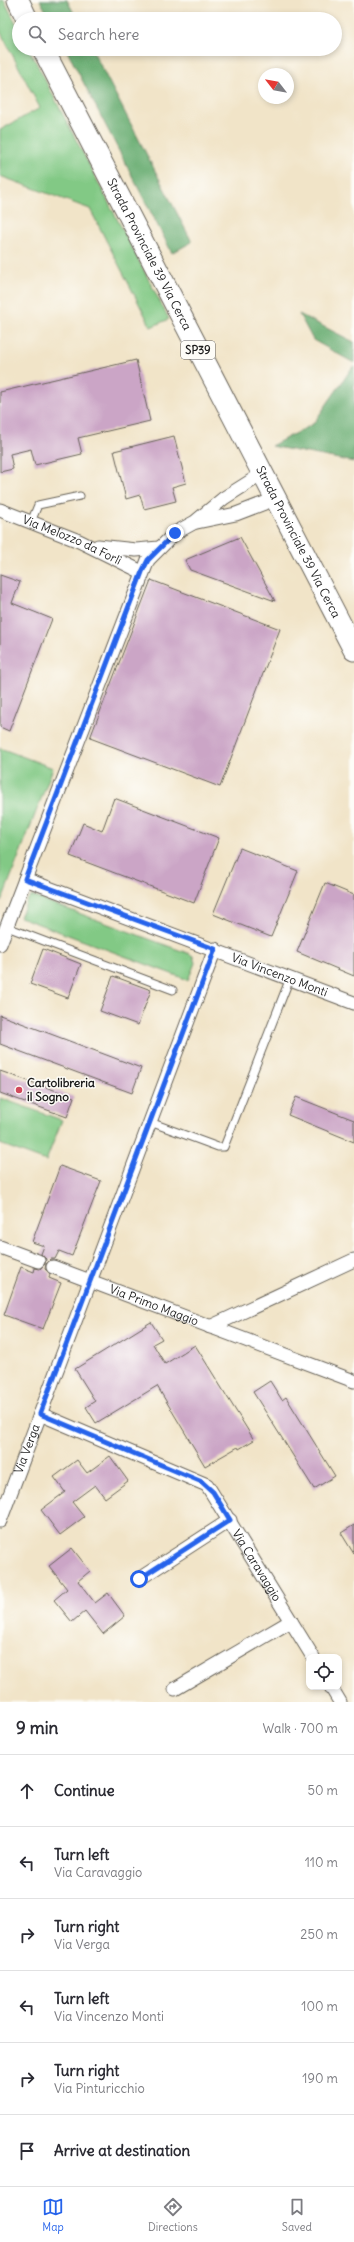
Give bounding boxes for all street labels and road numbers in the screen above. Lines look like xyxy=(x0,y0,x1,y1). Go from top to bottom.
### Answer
street label: Strada Provinciale 39 Via Cerca xyxy=(104,175,195,333)
road number: SP39 xyxy=(181,341,215,359)
street label: Strada Provinciale 39 Via Cerca xyxy=(253,463,344,620)
street label: Via Melozzo da Forlì xyxy=(20,512,124,568)
street label: Via Vincenzo Monti xyxy=(229,950,330,999)
street label: Via Primo Maggio xyxy=(107,1281,201,1329)
street label: Via Verga xyxy=(10,1422,43,1476)
street label: Via Caravaggio xyxy=(229,1527,285,1604)

